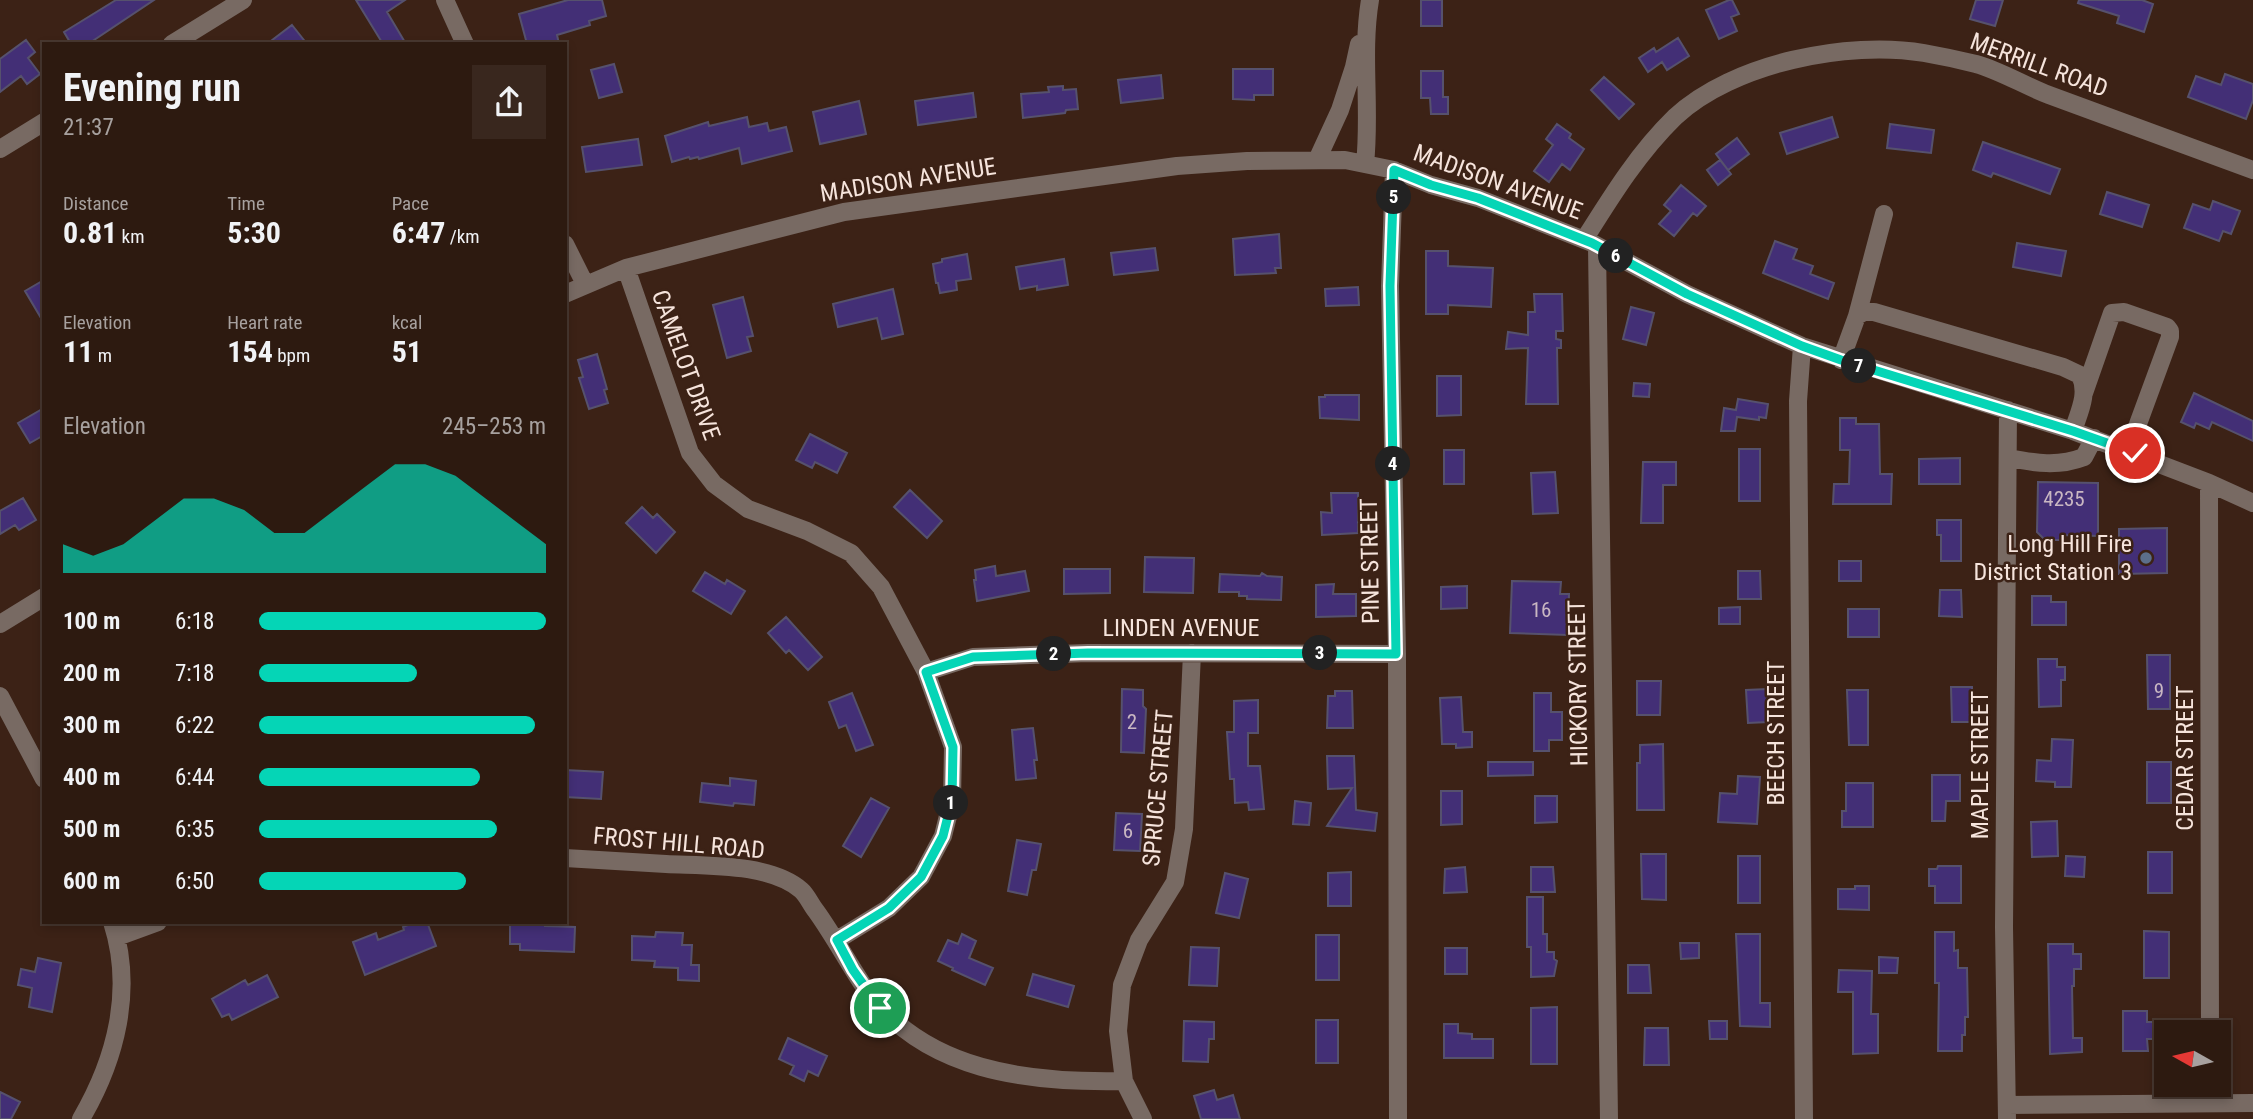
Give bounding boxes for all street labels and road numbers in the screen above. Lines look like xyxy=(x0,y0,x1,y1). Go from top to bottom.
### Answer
street label: MERRILL ROAD xyxy=(1966,27,2112,103)
street label: MADISON AVENUE xyxy=(1410,138,1586,226)
street label: MADISON AVENUE xyxy=(818,152,998,208)
street label: CAMELOT DRIVE xyxy=(646,286,726,444)
street label: PINE STREET xyxy=(1355,498,1385,624)
street label: HICKORY STREET xyxy=(1563,600,1593,766)
street label: LINDEN AVENUE xyxy=(1103,614,1259,642)
street label: BEECH STREET xyxy=(1762,660,1790,806)
street label: CEDAR STREET xyxy=(2171,685,2199,831)
street label: MAPLE STREET xyxy=(1966,691,1994,839)
street label: SPRUCE STREET xyxy=(1137,708,1179,868)
street label: FROST HILL ROAD xyxy=(592,822,766,864)

